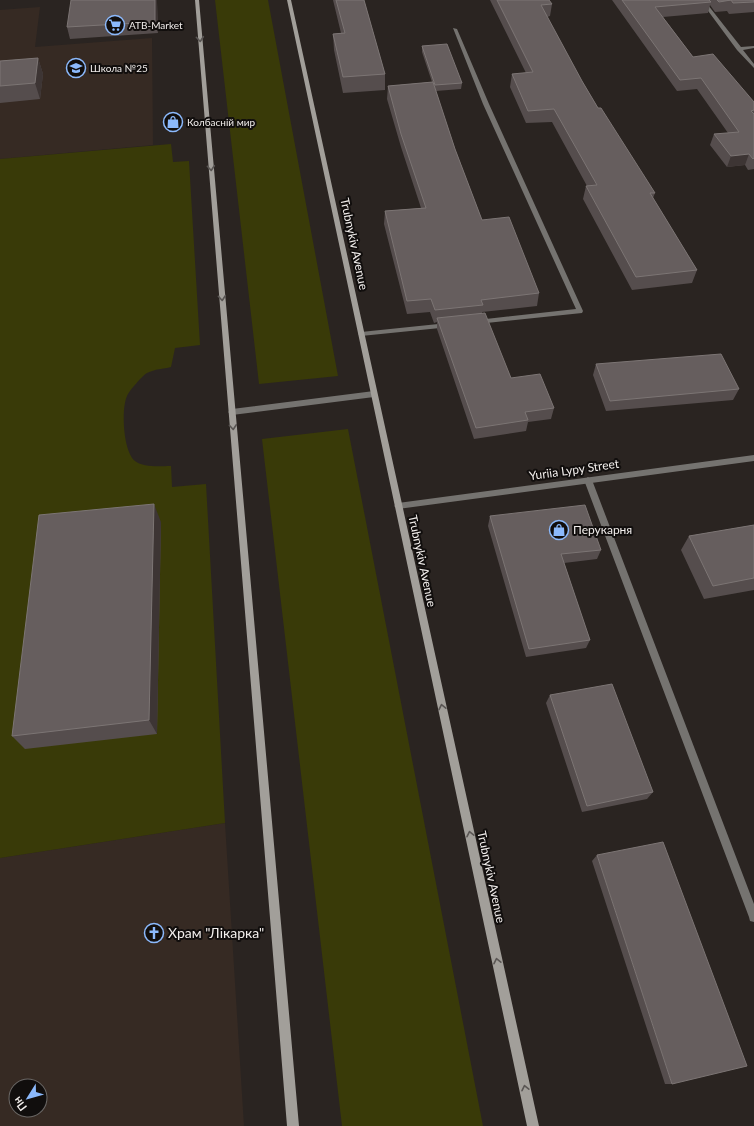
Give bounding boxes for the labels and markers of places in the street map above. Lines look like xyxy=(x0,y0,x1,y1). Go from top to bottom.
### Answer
supermarket icon: ATB-Market xyxy=(104,14,126,36)
place label: ATB-Market xyxy=(129,19,183,31)
school or university icon: Школа №25 xyxy=(65,57,87,79)
place label: Школа №25 xyxy=(90,62,148,74)
shop icon: Колбасній мир xyxy=(162,111,184,133)
place label: Колбасній мир xyxy=(187,116,255,128)
shop icon: Перукарня xyxy=(548,519,570,541)
place label: Перукарня xyxy=(573,522,632,537)
church icon: Храм "Лікарка" xyxy=(143,922,165,944)
place label: Храм "Лікарка" xyxy=(168,924,264,941)

